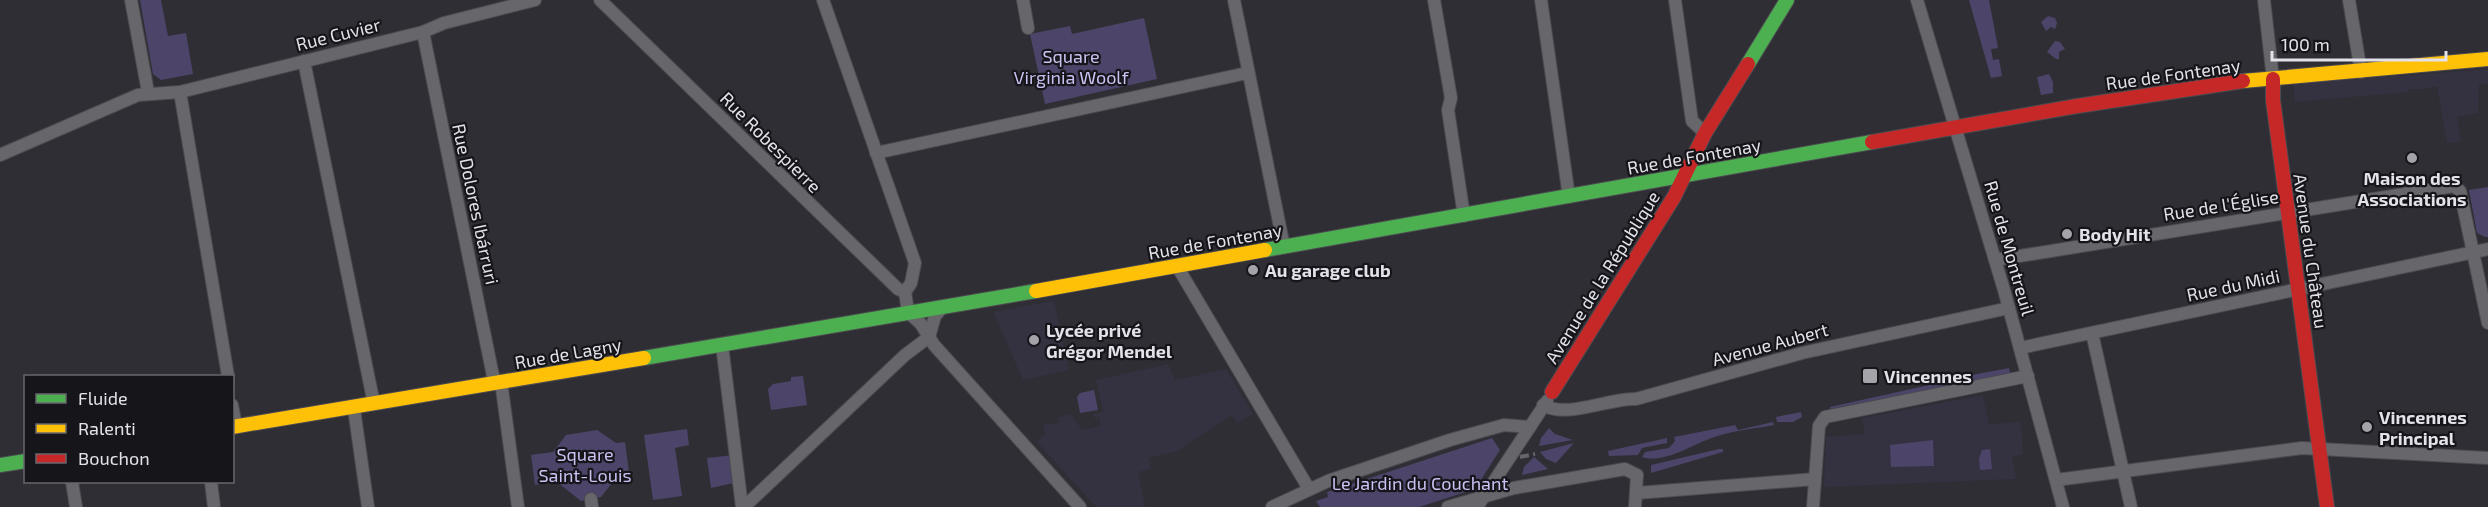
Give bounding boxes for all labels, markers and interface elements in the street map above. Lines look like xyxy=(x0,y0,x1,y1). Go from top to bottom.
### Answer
street label: Rue Cuvier xyxy=(293,13,383,55)
scale bar xyxy=(2272,24,2446,62)
text: 100 m xyxy=(2281,33,2330,55)
park label: Square Virginia Woolf xyxy=(1014,45,1130,88)
street label: Rue de Fontenay xyxy=(2104,54,2242,94)
street label: Rue Robespierre xyxy=(716,87,826,197)
street label: Rue Dolores Ibárruri xyxy=(448,122,504,286)
street label: Rue de Fontenay xyxy=(1625,133,1763,179)
marker: Maison des Associations xyxy=(2405,151,2419,165)
place label: Maison des Associations xyxy=(2357,167,2467,210)
street label: Avenue du Château xyxy=(2289,172,2333,330)
street label: Rue de Montreuil xyxy=(1980,178,2040,319)
street label: Rue de l'Église xyxy=(2162,185,2280,225)
street label: Avenue de la République xyxy=(1540,187,1664,367)
street label: Rue de Fontenay xyxy=(1146,218,1284,264)
place label: Body Hit xyxy=(2079,223,2151,245)
marker: Body Hit xyxy=(2060,227,2074,241)
place label: Au garage club xyxy=(1265,259,1391,281)
marker: Au garage club xyxy=(1246,263,1260,277)
street label: Rue du Midi xyxy=(2184,264,2282,306)
street label: Avenue Aubert xyxy=(1710,318,1831,370)
place label: Lycée privé Grégor Mendel xyxy=(1046,319,1172,362)
street label: Rue de Lagny xyxy=(513,333,624,373)
marker: Lycée privé Grégor Mendel xyxy=(1027,333,1041,347)
place label: Vincennes xyxy=(1884,365,1972,387)
marker: Vincennes xyxy=(1861,367,1879,385)
legend xyxy=(24,375,234,483)
text: Fluide xyxy=(78,387,128,409)
place label: Vincennes Principal xyxy=(2379,406,2467,449)
text: Ralenti xyxy=(78,417,136,439)
marker: Vincennes Principal xyxy=(2360,420,2374,434)
park label: Square Saint-Louis xyxy=(538,443,632,486)
text: Bouchon xyxy=(78,447,150,469)
park label: Le Jardin du Couchant xyxy=(1332,472,1508,494)

